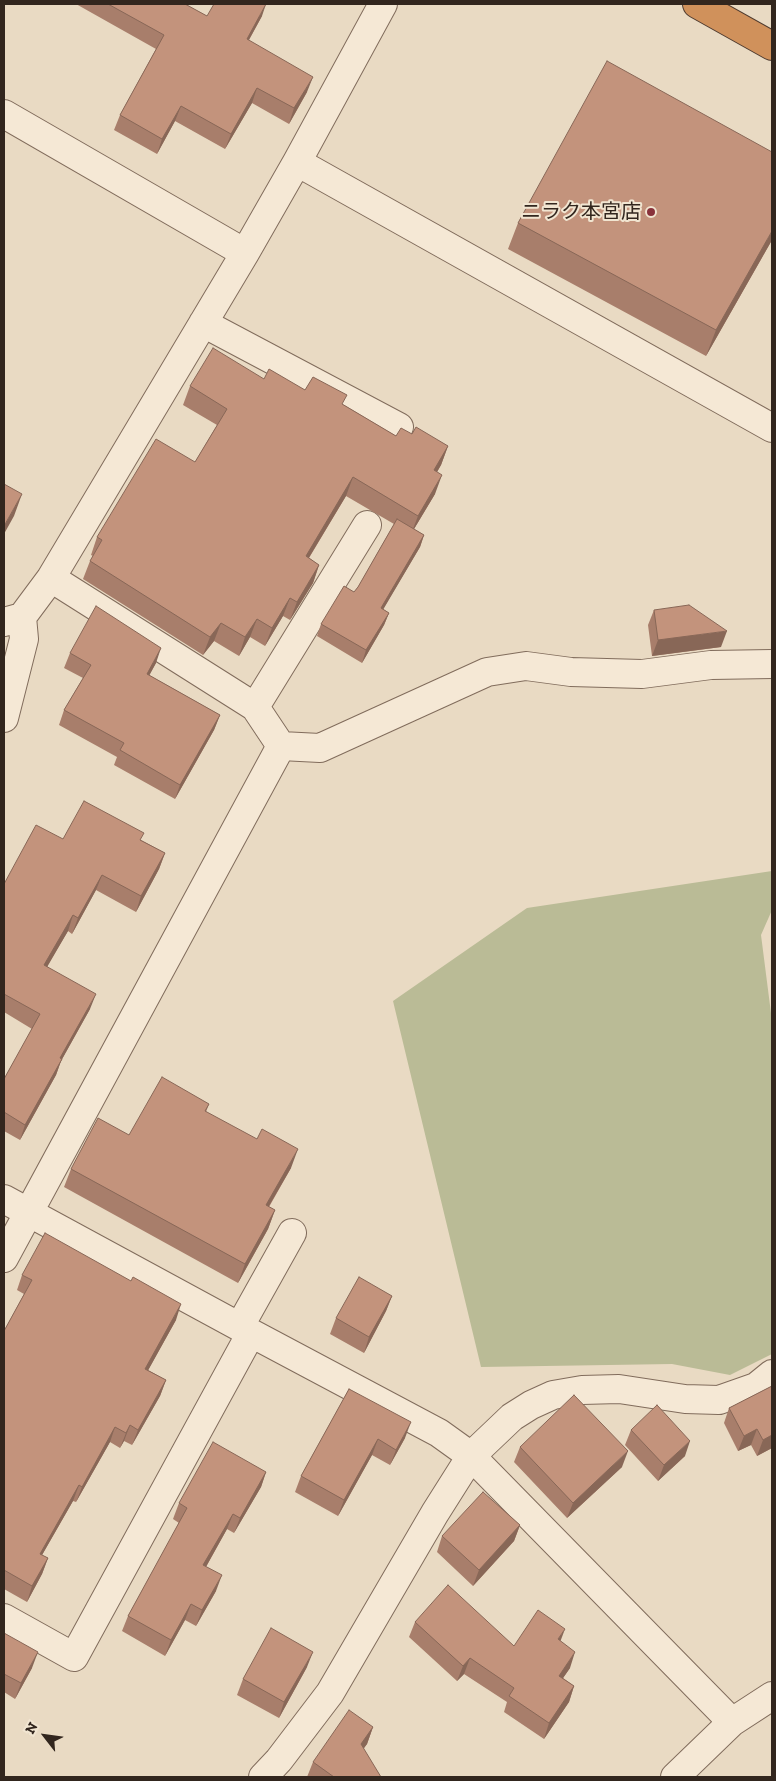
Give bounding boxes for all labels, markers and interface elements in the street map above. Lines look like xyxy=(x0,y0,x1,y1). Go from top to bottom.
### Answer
place label: ニラク本宮店 xyxy=(521,200,641,224)
marker: ニラク本宮店 xyxy=(645,206,657,218)
north arrow xyxy=(20,1711,70,1761)
text: N xyxy=(22,1719,42,1737)

